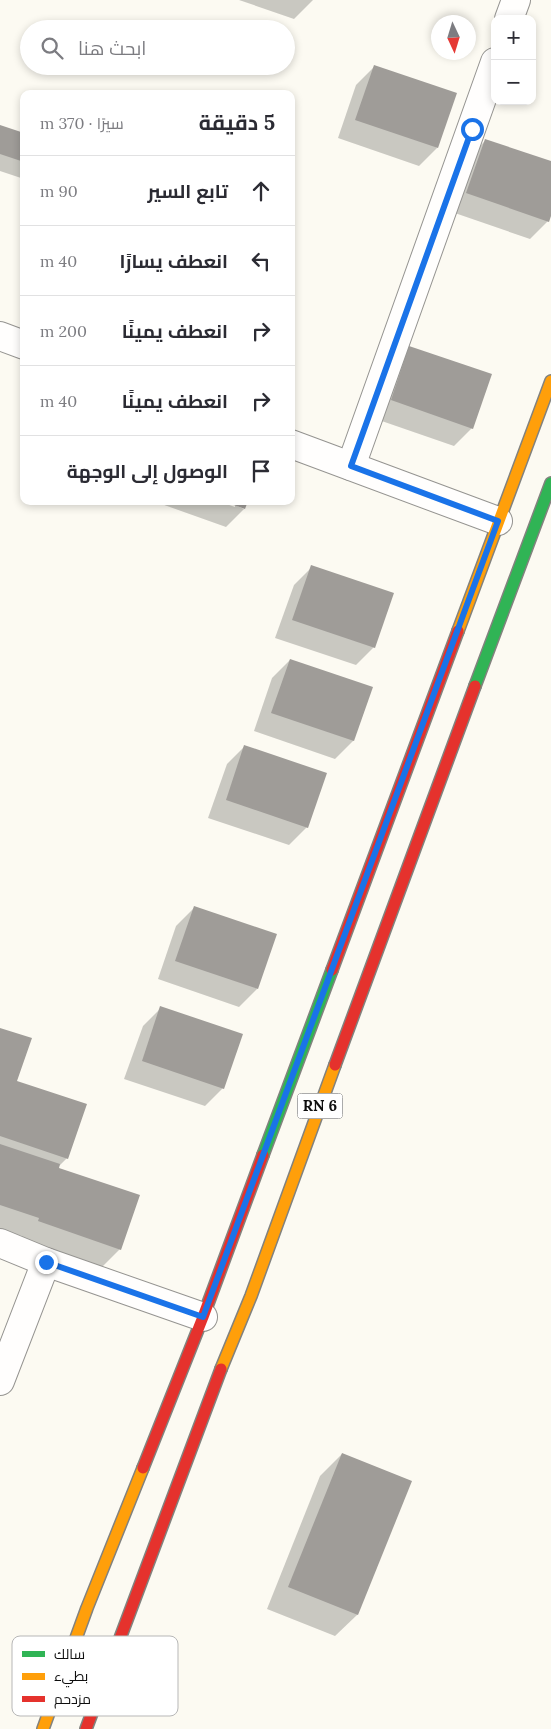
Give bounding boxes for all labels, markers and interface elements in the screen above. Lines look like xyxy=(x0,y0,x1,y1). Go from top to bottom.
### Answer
north arrow xyxy=(431,15,476,60)
map controls xyxy=(491,15,536,105)
button: + xyxy=(491,15,536,60)
search box xyxy=(20,20,295,75)
icon: search xyxy=(38,34,66,62)
text: ابحث هنا xyxy=(78,36,146,60)
button: − xyxy=(491,60,536,105)
text: 5 دقيقة xyxy=(199,109,275,136)
text: سيرًا · 370 m xyxy=(40,113,124,133)
route start xyxy=(461,118,484,141)
icon: ahead xyxy=(247,177,275,205)
text: تابع السير xyxy=(147,179,228,203)
text: 90 m xyxy=(40,181,78,201)
icon: left xyxy=(247,247,275,275)
text: انعطف يسارًا xyxy=(119,249,228,273)
text: 40 m xyxy=(40,251,77,271)
icon: right xyxy=(247,317,275,345)
text: انعطف يمينًا xyxy=(122,319,228,343)
text: 200 m xyxy=(40,321,87,341)
icon: right xyxy=(247,387,275,415)
text: انعطف يمينًا xyxy=(122,389,228,413)
text: 40 m xyxy=(40,391,77,411)
icon: arrive xyxy=(247,457,275,485)
text: الوصول إلى الوجهة xyxy=(67,459,228,483)
road number: RN 6 xyxy=(298,1094,342,1118)
route end xyxy=(35,1251,58,1274)
legend xyxy=(12,1636,178,1716)
text: سالك xyxy=(54,1645,85,1663)
text: بطيء xyxy=(54,1667,88,1688)
text: مزدحم xyxy=(54,1690,91,1709)

